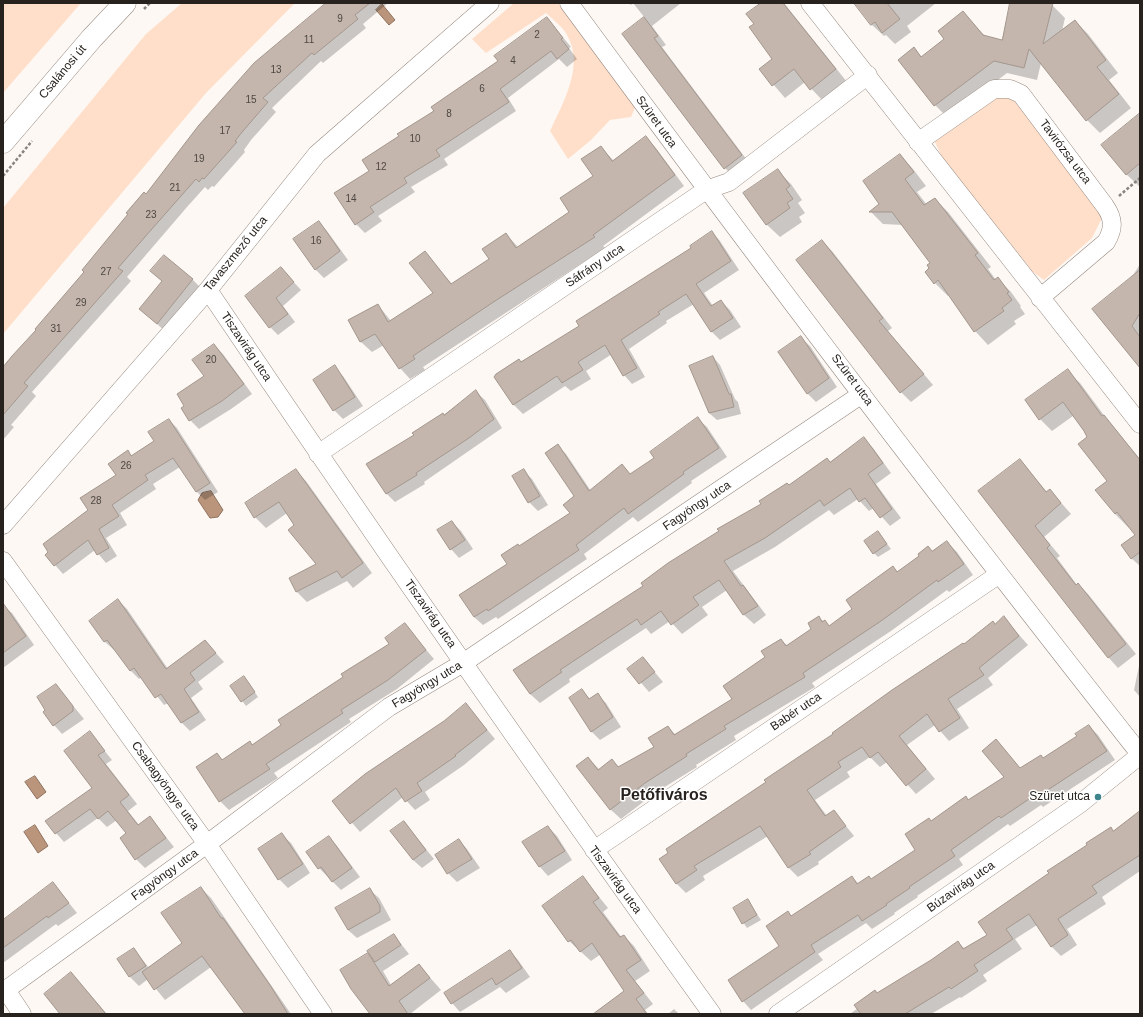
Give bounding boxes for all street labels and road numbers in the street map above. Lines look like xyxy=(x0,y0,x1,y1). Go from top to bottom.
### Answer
street label: Csalánosi út xyxy=(36,42,90,102)
street label: Szüret utca xyxy=(632,93,680,151)
street label: Tavirózsa utca xyxy=(1036,117,1094,187)
street label: Tavaszmező utca xyxy=(201,213,271,295)
street label: Sáfrány utca xyxy=(563,241,627,291)
street label: Tiszavirág utca xyxy=(218,310,274,384)
street label: Szüret utca xyxy=(828,351,876,409)
street label: Fagyöngy utca xyxy=(660,478,734,534)
street label: Tiszavirág utca xyxy=(401,577,459,651)
street label: Fagyöngy utca xyxy=(390,659,464,711)
street label: Babér utca xyxy=(768,690,824,734)
street label: Csabagyöngye utca xyxy=(128,739,202,833)
street label: Tiszavirág utca xyxy=(586,843,644,917)
street label: Fagyöngy utca xyxy=(129,846,201,904)
street label: Búzavirág utca xyxy=(924,858,998,916)

